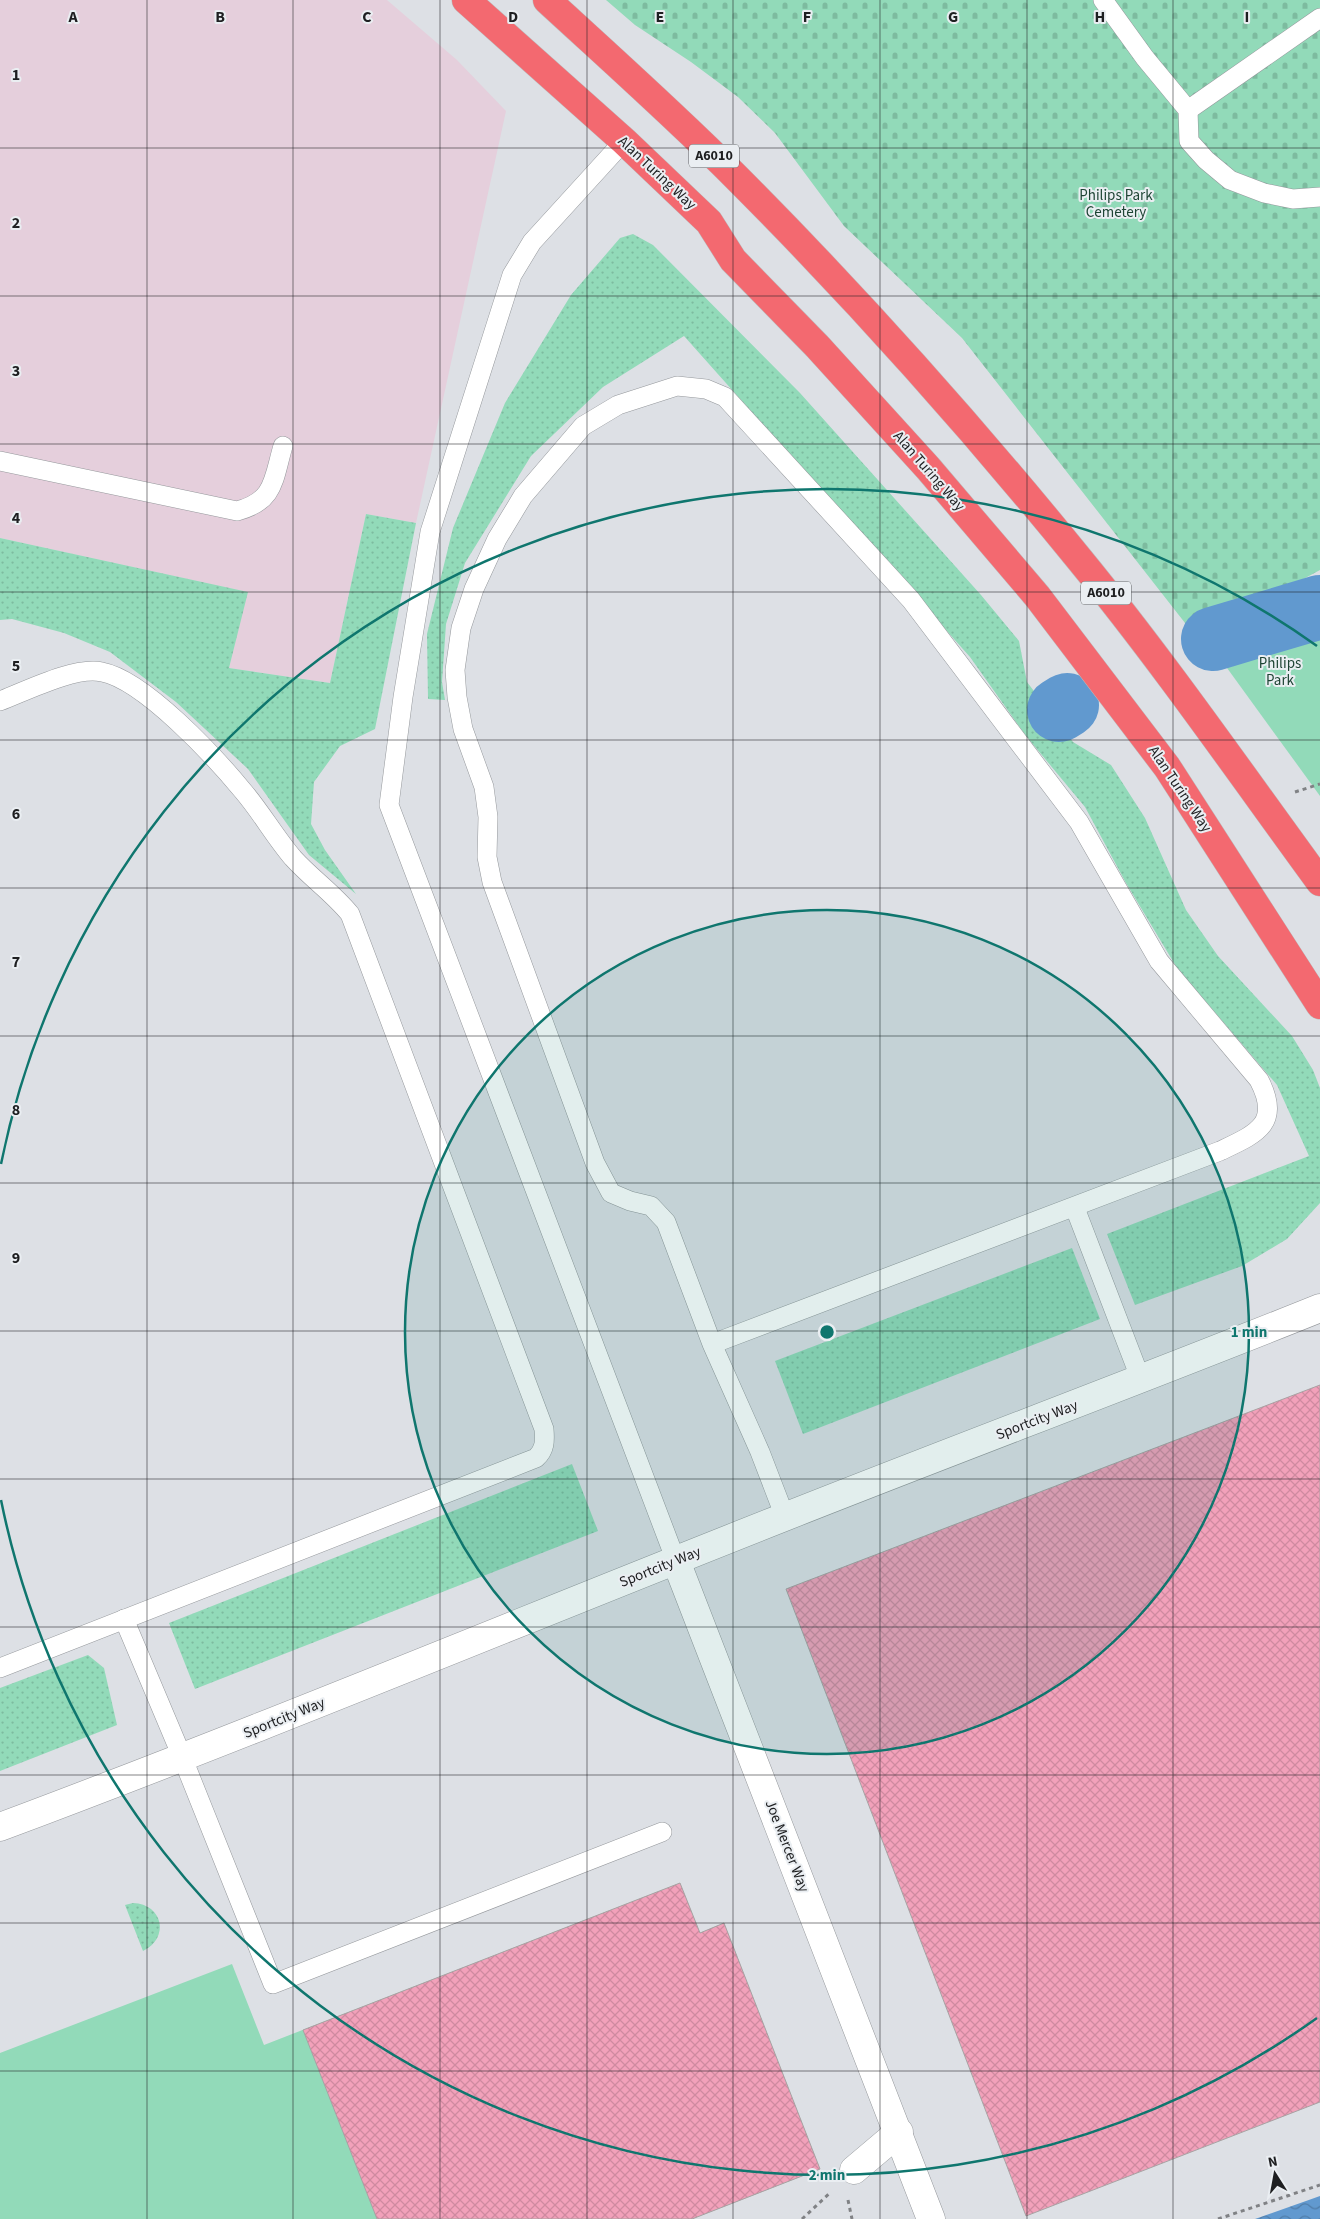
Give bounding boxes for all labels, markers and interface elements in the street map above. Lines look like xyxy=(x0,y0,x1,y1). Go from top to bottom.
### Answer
text: A xyxy=(67,6,78,28)
text: B xyxy=(215,6,225,28)
text: C xyxy=(362,6,372,28)
text: D xyxy=(508,6,518,28)
text: E xyxy=(656,6,664,28)
text: F xyxy=(803,6,811,28)
text: G xyxy=(948,6,958,28)
text: H xyxy=(1095,6,1105,28)
text: I xyxy=(1245,6,1249,28)
text: 1 xyxy=(12,64,20,86)
street label: Alan Turing Way xyxy=(613,131,701,215)
road number: A6010 xyxy=(689,144,739,168)
park label: Philips Park Cemetery xyxy=(1079,185,1153,223)
text: 2 xyxy=(12,212,20,234)
text: 3 xyxy=(12,360,20,382)
street label: Alan Turing Way xyxy=(888,426,970,516)
text: 4 xyxy=(12,507,21,529)
road number: A6010 xyxy=(1081,582,1131,604)
park label: Philips Park xyxy=(1259,653,1301,691)
text: 5 xyxy=(12,655,20,677)
street label: Alan Turing Way xyxy=(1143,742,1217,836)
text: 6 xyxy=(12,803,20,825)
text: 7 xyxy=(12,951,20,973)
text: 8 xyxy=(12,1099,20,1121)
text: 9 xyxy=(12,1247,20,1269)
text: 1 min xyxy=(1231,1322,1267,1343)
centre of rings xyxy=(818,1323,836,1341)
street label: Sportcity Way xyxy=(993,1395,1081,1445)
street label: Sportcity Way xyxy=(616,1541,704,1593)
street label: Sportcity Way xyxy=(240,1692,328,1744)
street label: Joe Mercer Way xyxy=(760,1797,814,1895)
north arrow xyxy=(1250,2149,1300,2199)
text: N xyxy=(1266,2152,1279,2173)
text: 2 min xyxy=(809,2165,845,2186)

